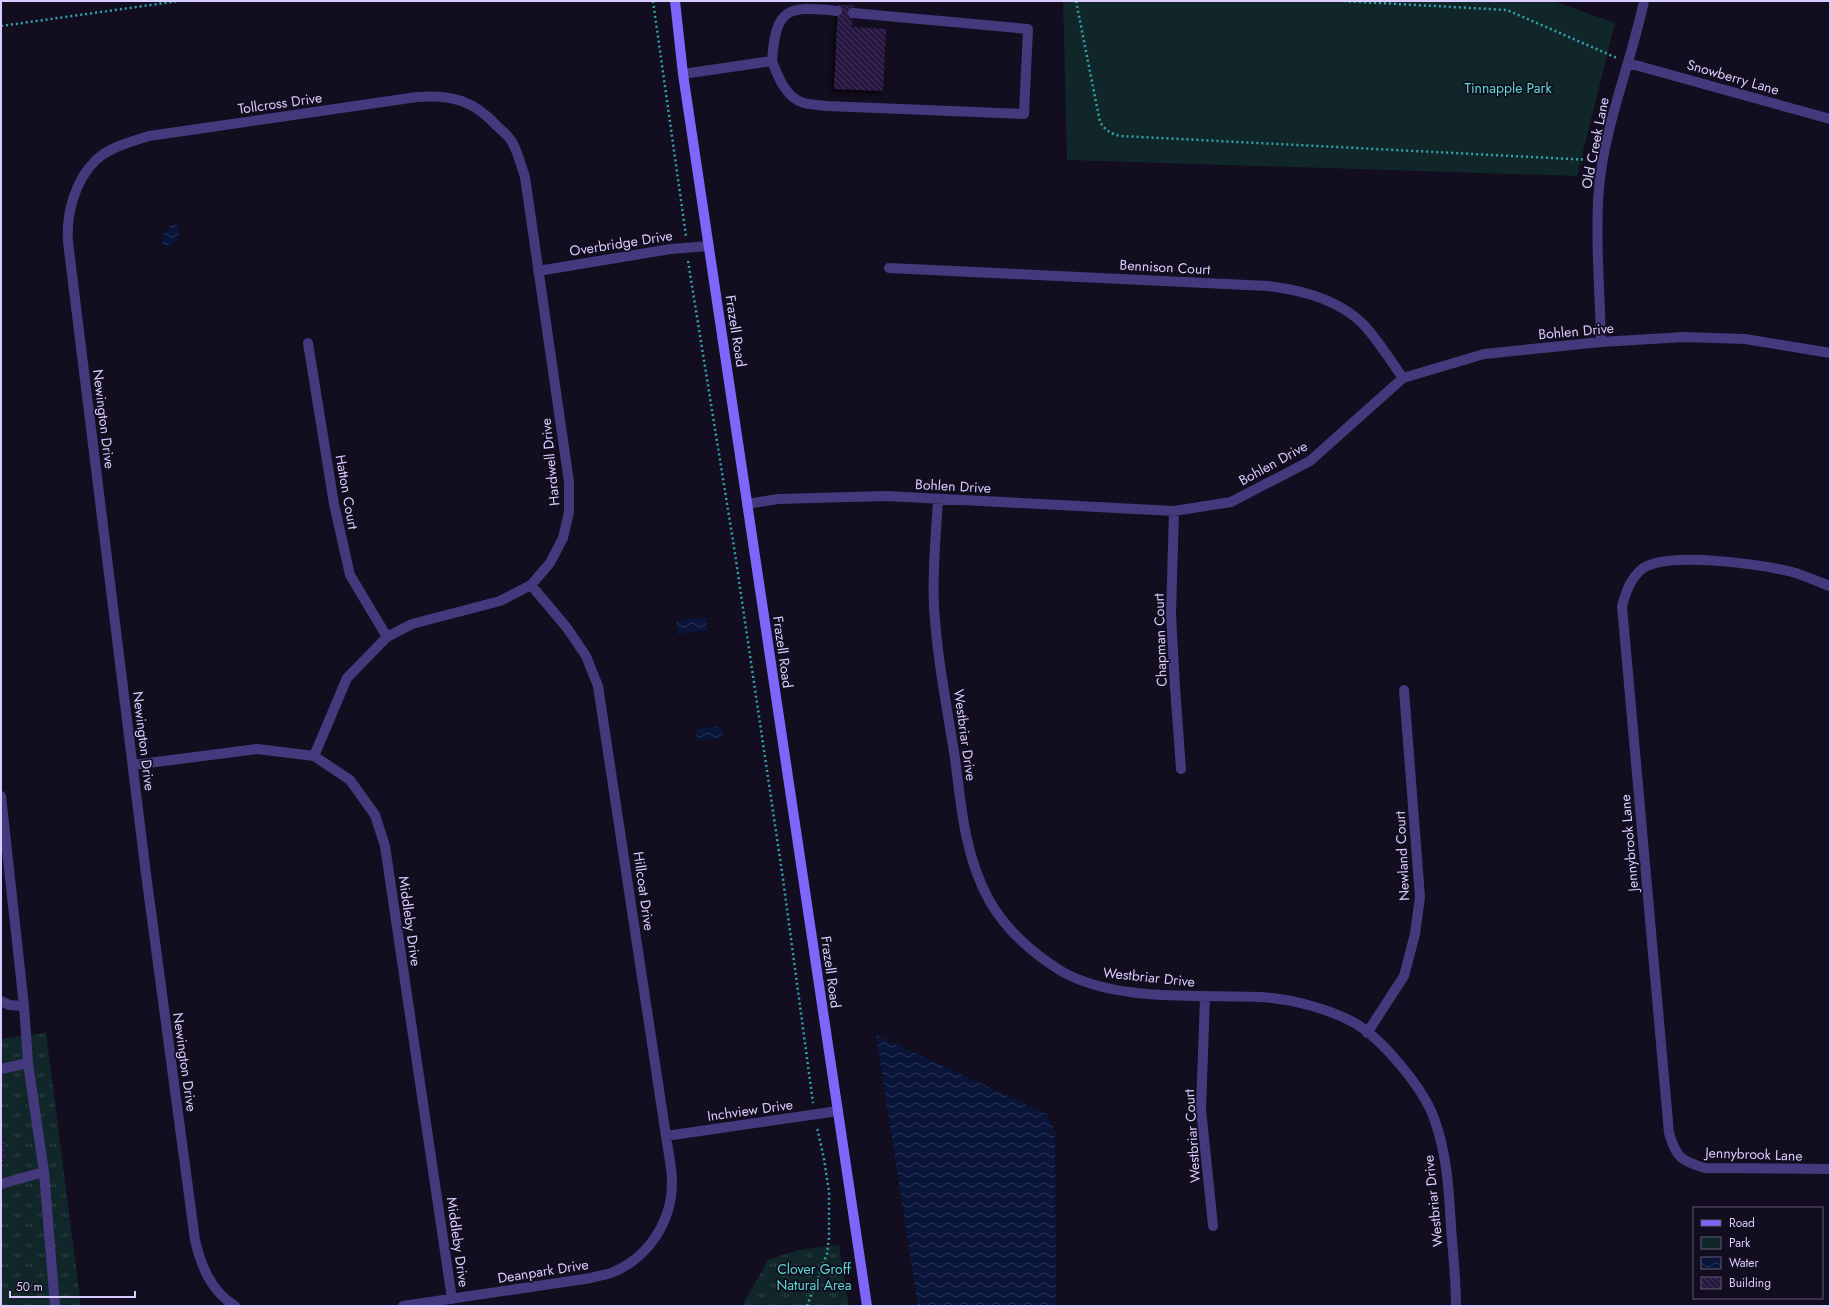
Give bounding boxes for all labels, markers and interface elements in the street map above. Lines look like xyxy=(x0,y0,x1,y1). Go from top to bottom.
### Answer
street label: Snowberry Lane xyxy=(1685,54,1781,100)
park label: Tinnapple Park xyxy=(1464,78,1552,98)
street label: Tollcross Drive xyxy=(237,87,323,119)
street label: Old Creek Lane xyxy=(1576,95,1614,191)
street label: Overbridge Drive xyxy=(568,225,674,261)
street label: Bennison Court xyxy=(1119,255,1212,279)
street label: Frazell Road xyxy=(720,294,752,368)
street label: Bohlen Drive xyxy=(1537,318,1615,344)
street label: Newington Drive xyxy=(88,368,120,470)
street label: Hardwell Drive xyxy=(535,417,565,507)
street label: Bohlen Drive xyxy=(1235,436,1311,490)
street label: Hatton Court xyxy=(331,453,364,531)
street label: Bohlen Drive xyxy=(915,474,991,498)
street label: Chapman Court xyxy=(1148,592,1172,687)
street label: Frazell Road xyxy=(768,615,798,689)
street label: Westbriar Drive xyxy=(949,688,981,782)
street label: Newington Drive xyxy=(128,690,160,792)
street label: Jennybrook Lane xyxy=(1615,794,1643,894)
street label: Newland Court xyxy=(1390,810,1414,901)
street label: Hillcoat Drive xyxy=(629,850,659,932)
street label: Middleby Drive xyxy=(394,875,426,967)
street label: Frazell Road xyxy=(816,935,846,1009)
street label: Westbriar Drive xyxy=(1102,962,1196,992)
street label: Newington Drive xyxy=(168,1011,202,1113)
street label: Westbriar Court xyxy=(1179,1088,1205,1184)
street label: Inchview Drive xyxy=(706,1094,794,1126)
street label: Jennybrook Lane xyxy=(1703,1142,1803,1166)
street label: Westbriar Drive xyxy=(1418,1154,1448,1248)
street label: Middleby Drive xyxy=(442,1196,474,1288)
legend xyxy=(1693,1207,1823,1299)
text: Road xyxy=(1729,1214,1755,1232)
text: Park xyxy=(1729,1234,1751,1252)
street label: Deanpark Drive xyxy=(496,1254,590,1288)
text: Water xyxy=(1729,1254,1760,1272)
park label: Clover Groff Natural Area xyxy=(776,1259,852,1295)
scale bar xyxy=(10,1273,135,1299)
text: Building xyxy=(1729,1274,1771,1292)
text: 50 m xyxy=(16,1278,43,1296)

